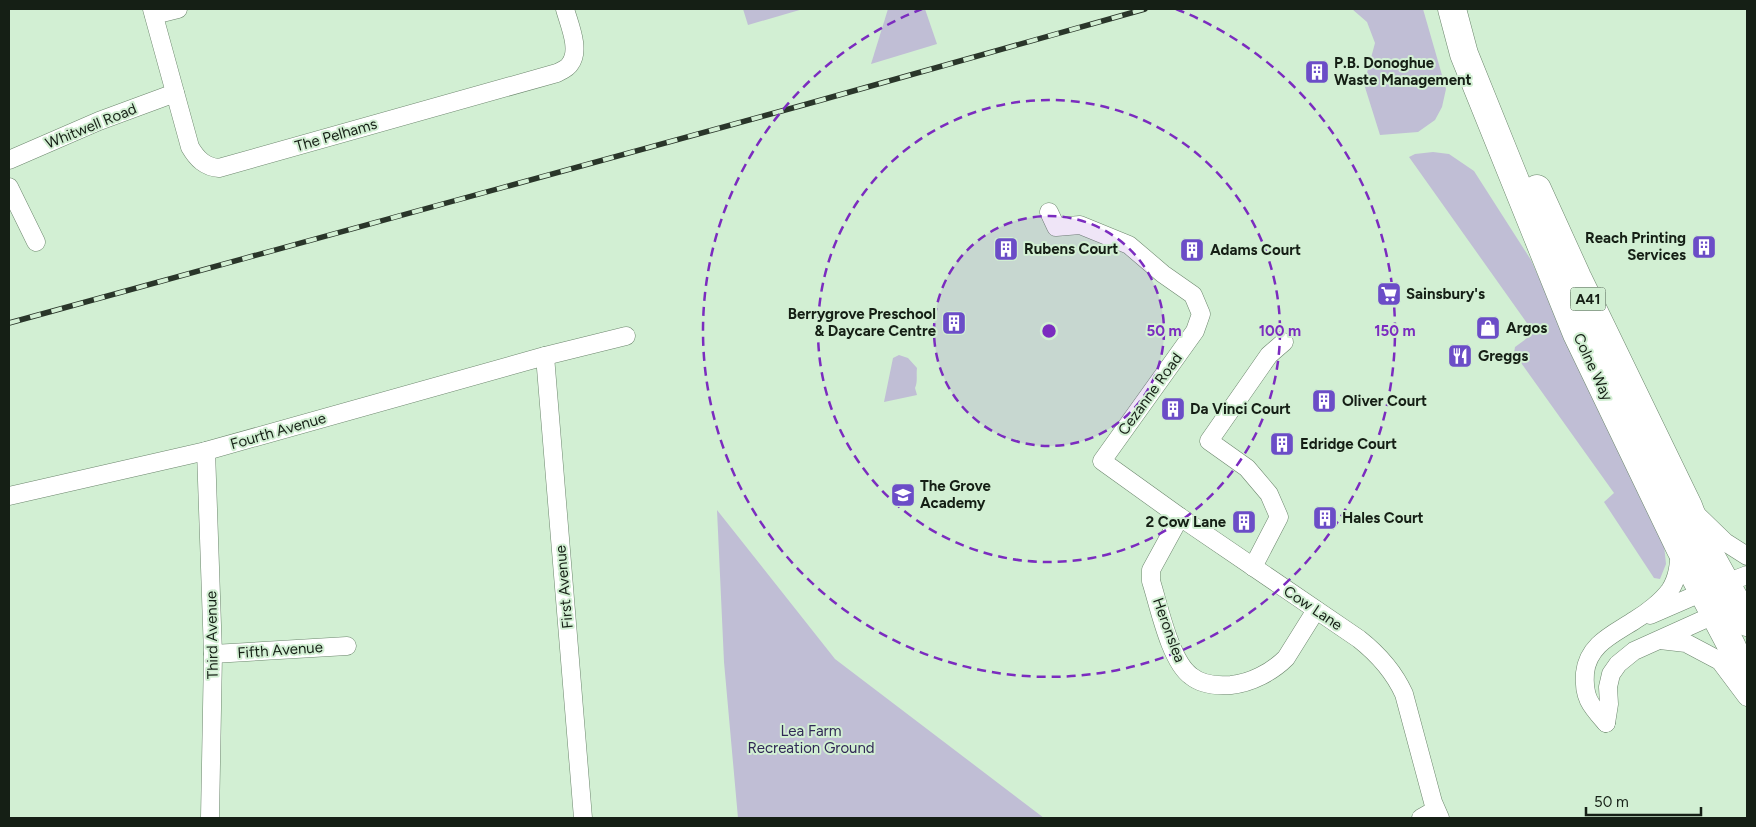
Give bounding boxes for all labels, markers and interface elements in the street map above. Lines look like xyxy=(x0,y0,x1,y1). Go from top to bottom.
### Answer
place label: P.B. Donoghue Waste Management xyxy=(1334,54,1472,89)
building icon: P.B. Donoghue Waste Management xyxy=(1304,59,1330,85)
street label: Whitwell Road xyxy=(43,100,139,152)
street label: The Pelhams xyxy=(293,115,379,155)
place label: Reach Printing Services xyxy=(1585,229,1686,264)
building icon: Reach Printing Services xyxy=(1691,234,1717,260)
building icon: Rubens Court xyxy=(993,236,1019,262)
building icon: Adams Court xyxy=(1179,237,1205,263)
place label: Rubens Court xyxy=(1024,240,1118,258)
place label: Adams Court xyxy=(1210,241,1301,259)
supermarket icon: Sainsbury's xyxy=(1376,281,1402,307)
place label: Sainsbury's xyxy=(1406,285,1485,303)
road number: A41 xyxy=(1570,288,1606,310)
place label: Berrygrove Preschool & Daycare Centre xyxy=(788,305,937,340)
building icon: Berrygrove Preschool & Daycare Centre xyxy=(941,310,967,336)
shop icon: Argos xyxy=(1475,315,1501,341)
place label: Argos xyxy=(1506,319,1547,337)
centre of rings xyxy=(1040,322,1058,340)
text: 50 m xyxy=(1146,322,1182,340)
text: 100 m xyxy=(1259,322,1301,340)
text: 150 m xyxy=(1374,322,1416,340)
street label: Colne Way xyxy=(1570,330,1616,404)
restaurant icon: Greggs xyxy=(1447,343,1473,369)
place label: Greggs xyxy=(1478,347,1528,365)
street label: Cezanne Road xyxy=(1114,349,1186,439)
building icon: Oliver Court xyxy=(1311,388,1337,414)
place label: Oliver Court xyxy=(1342,392,1427,410)
building icon: Da Vinci Court xyxy=(1160,396,1186,422)
place label: Da Vinci Court xyxy=(1190,400,1291,418)
street label: Fourth Avenue xyxy=(228,409,328,453)
building icon: Edridge Court xyxy=(1269,431,1295,457)
place label: Edridge Court xyxy=(1300,435,1397,453)
place label: The Grove Academy xyxy=(920,477,992,512)
school or university icon: The Grove Academy xyxy=(890,482,916,508)
building icon: Hales Court xyxy=(1312,505,1338,531)
building icon: 2 Cow Lane xyxy=(1231,509,1257,535)
place label: Hales Court xyxy=(1342,509,1424,527)
place label: 2 Cow Lane xyxy=(1146,513,1227,531)
street label: First Avenue xyxy=(551,544,577,630)
street label: Cow Lane xyxy=(1280,582,1346,634)
street label: Third Avenue xyxy=(202,591,222,679)
street label: Heronslea xyxy=(1149,595,1189,665)
street label: Fifth Avenue xyxy=(237,638,323,662)
park label: Lea Farm Recreation Ground xyxy=(747,722,875,757)
scale bar xyxy=(1586,784,1701,816)
text: 50 m xyxy=(1594,793,1629,811)

